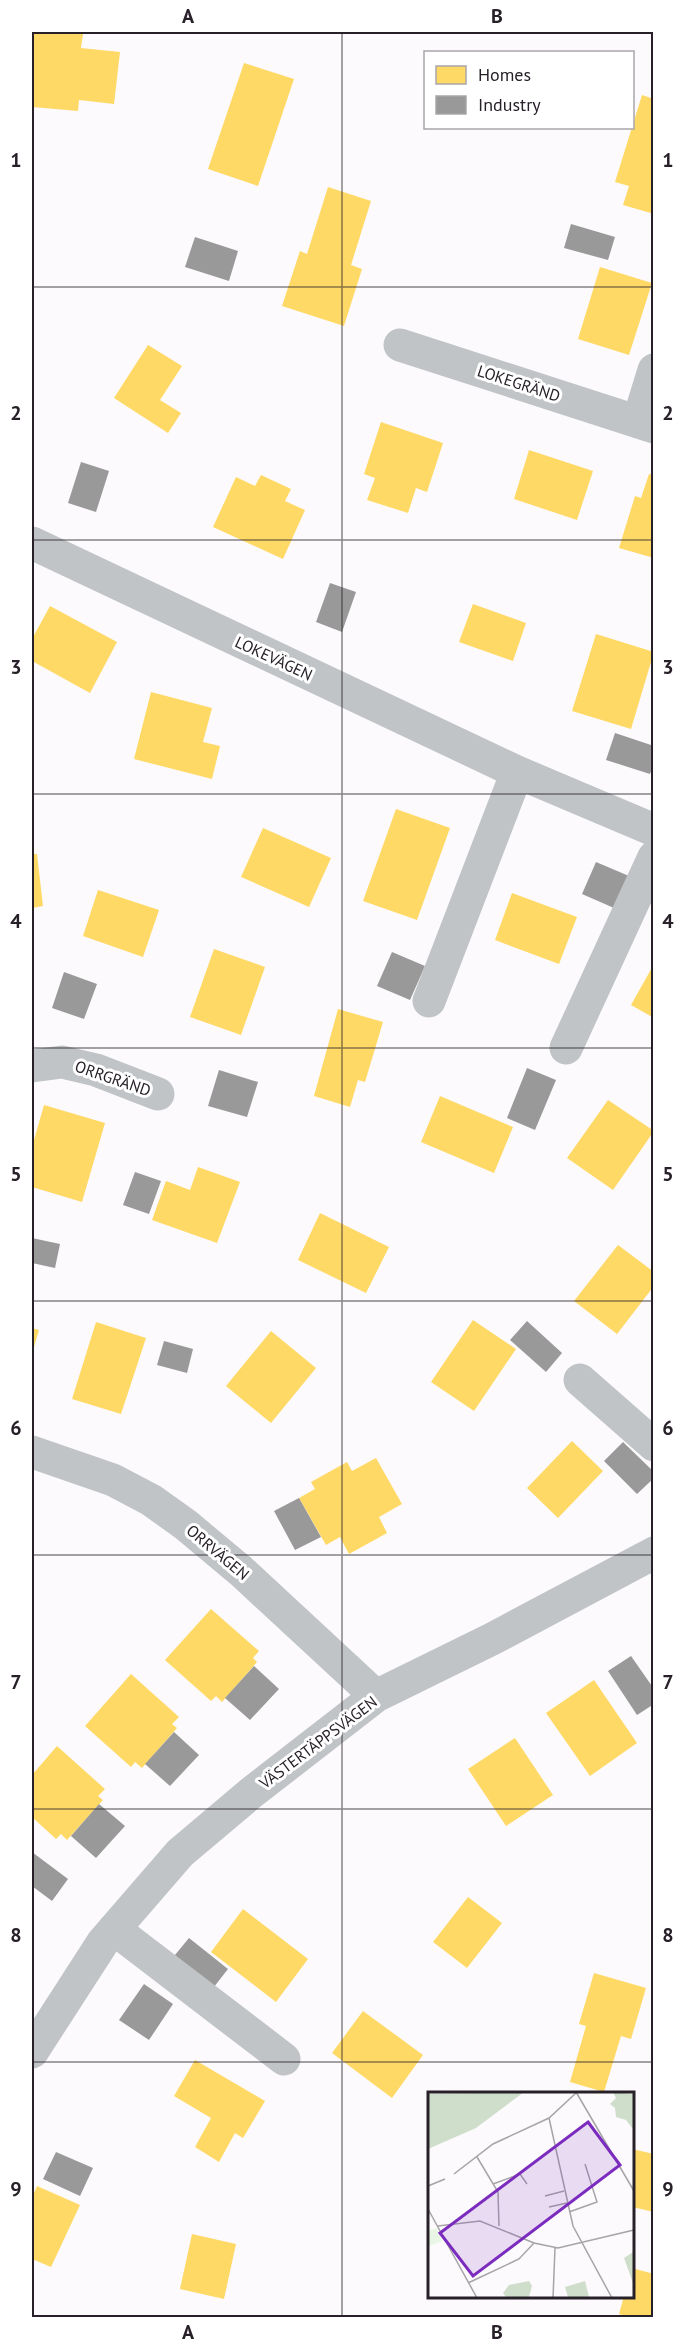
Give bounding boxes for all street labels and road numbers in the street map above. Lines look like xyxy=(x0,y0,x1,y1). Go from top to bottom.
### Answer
street label: LOKEGRÄND xyxy=(475,360,563,406)
street label: LOKEVÄGEN xyxy=(232,631,316,685)
street label: ORRGRÄND xyxy=(72,1056,154,1100)
street label: ORRVÄGEN xyxy=(183,1520,253,1584)
street label: VÄSTERTÄPPSVÄGEN xyxy=(254,1691,381,1793)

